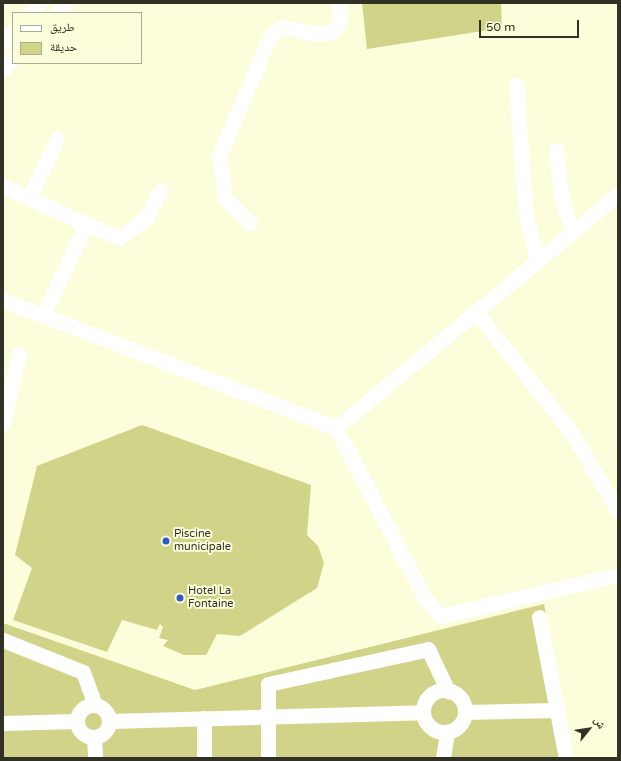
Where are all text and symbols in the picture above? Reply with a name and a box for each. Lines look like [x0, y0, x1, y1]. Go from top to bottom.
legend [12, 12, 142, 64]
scale bar [481, 12, 581, 38]
text: طريق [50, 20, 75, 34]
text: 50 m [486, 20, 515, 34]
text: حديقة [50, 40, 78, 54]
place label: Piscine municipale [174, 528, 231, 554]
marker: Piscine municipale [161, 536, 171, 546]
place label: Hotel La Fontaine [188, 585, 234, 611]
marker: Hotel La Fontaine [175, 593, 185, 603]
north arrow [569, 709, 609, 749]
text: ش [591, 714, 608, 731]

